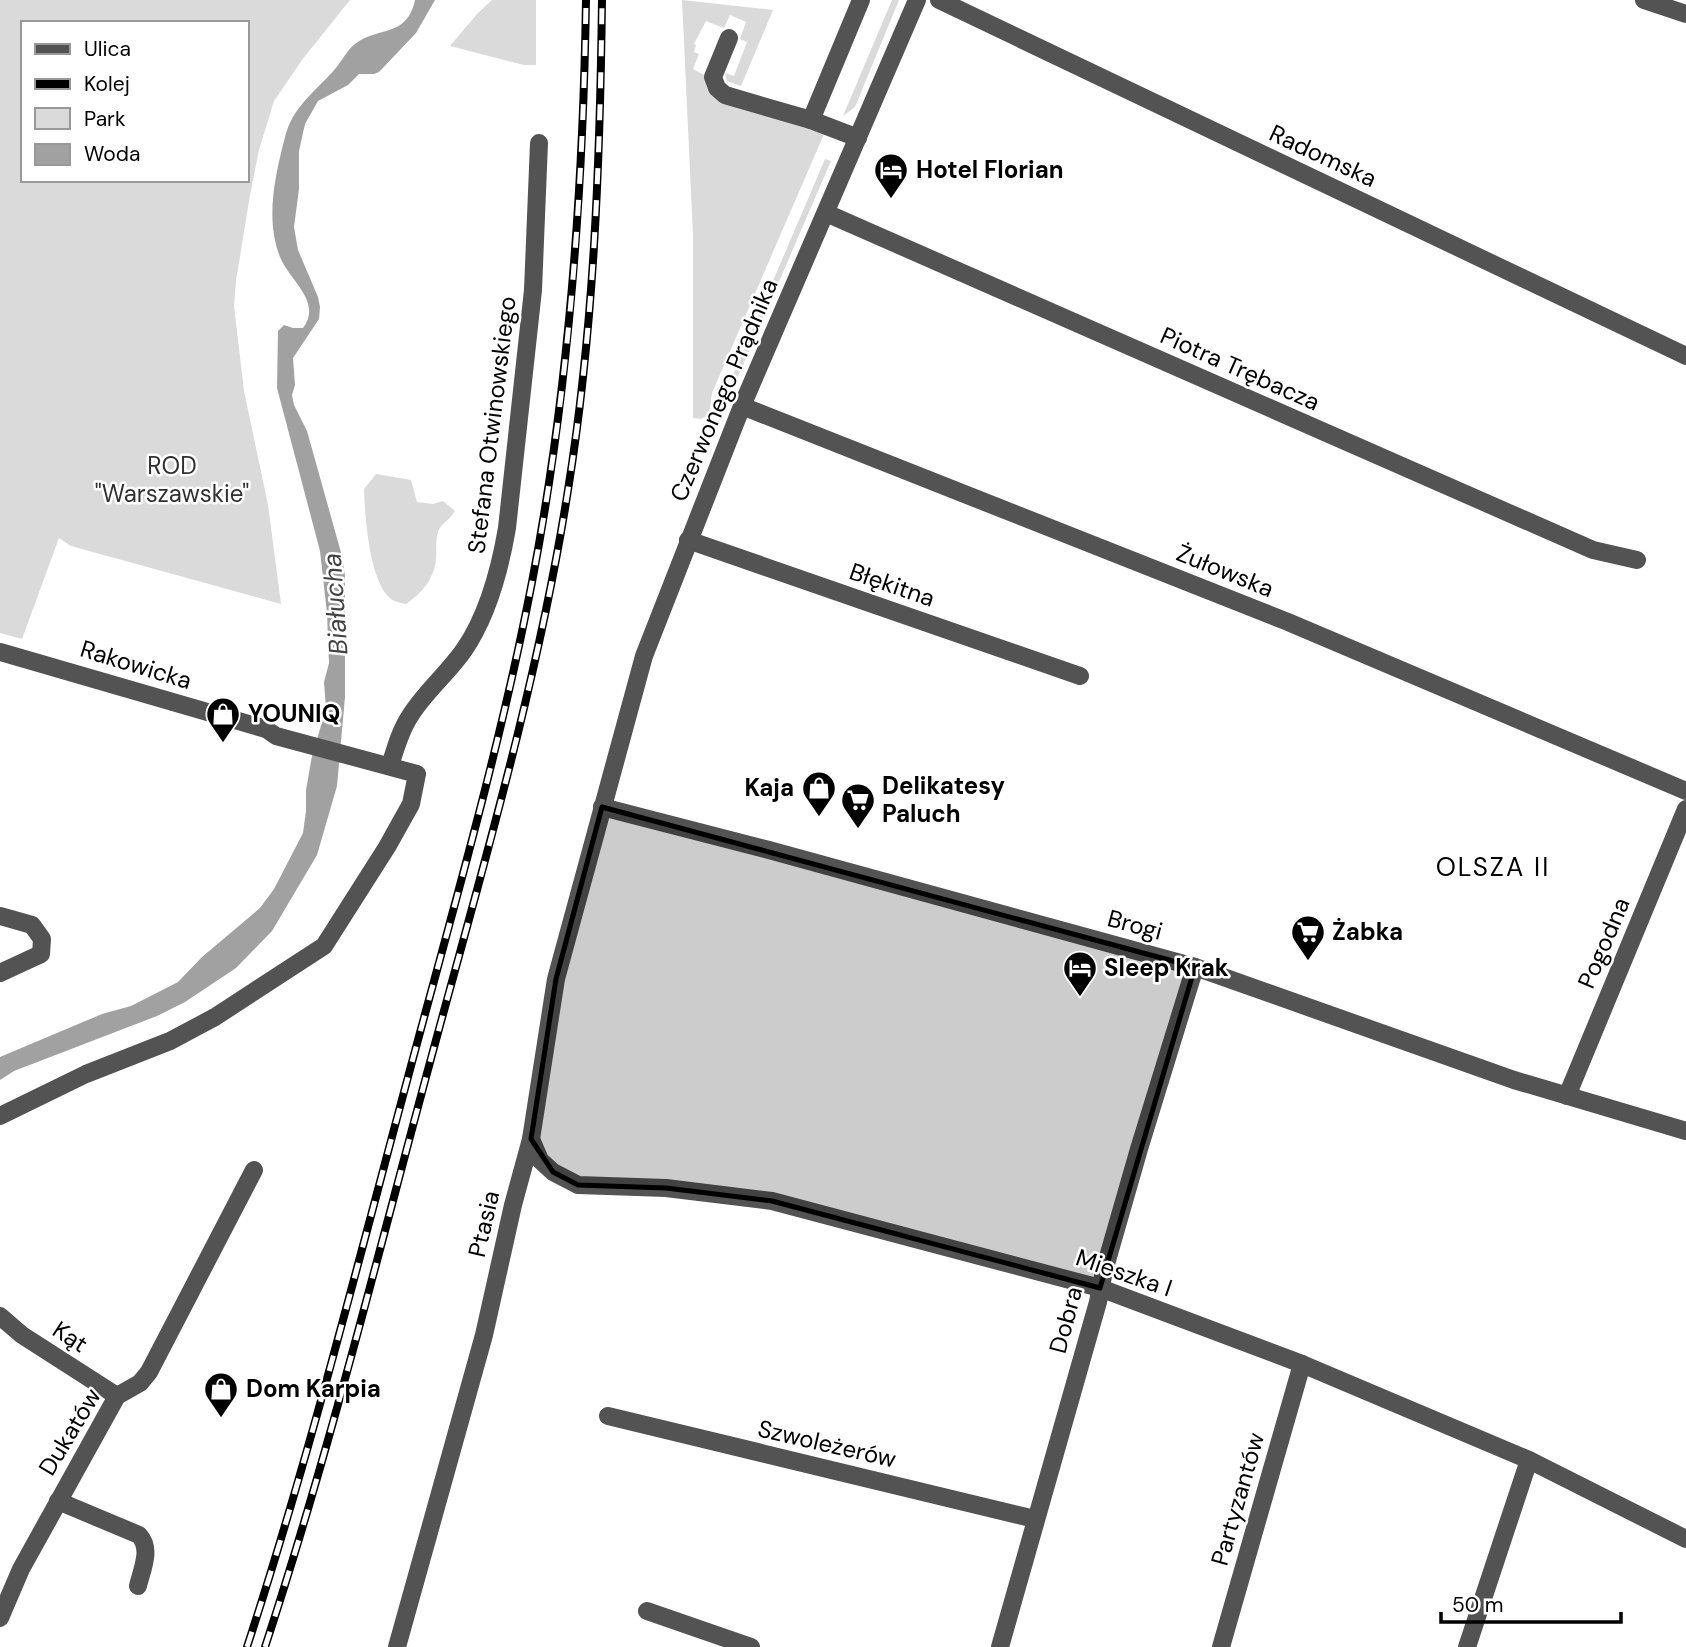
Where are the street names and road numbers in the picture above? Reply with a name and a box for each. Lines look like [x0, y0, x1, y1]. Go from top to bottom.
street label: Radomska [1265, 117, 1382, 194]
street label: Czerwonego Prądnika [663, 274, 785, 506]
street label: Stefana Otwinowskiego [460, 294, 523, 555]
street label: Piotra Trębacza [1156, 320, 1325, 418]
street label: Żułowska [1172, 537, 1278, 604]
street label: Błękitna [845, 556, 939, 614]
street label: Rakowicka [77, 633, 196, 696]
street label: Pogodna [1571, 893, 1637, 993]
street label: Brogi [1104, 902, 1166, 947]
street label: Ptasia [461, 1188, 506, 1260]
street label: Mieszka I [1072, 1242, 1176, 1303]
street label: Dobra [1042, 1283, 1089, 1357]
street label: Kąt [47, 1314, 94, 1359]
street label: Dukatów [32, 1383, 108, 1481]
street label: Szwoleżerów [755, 1413, 899, 1474]
street label: Partyzantów [1204, 1429, 1271, 1569]

